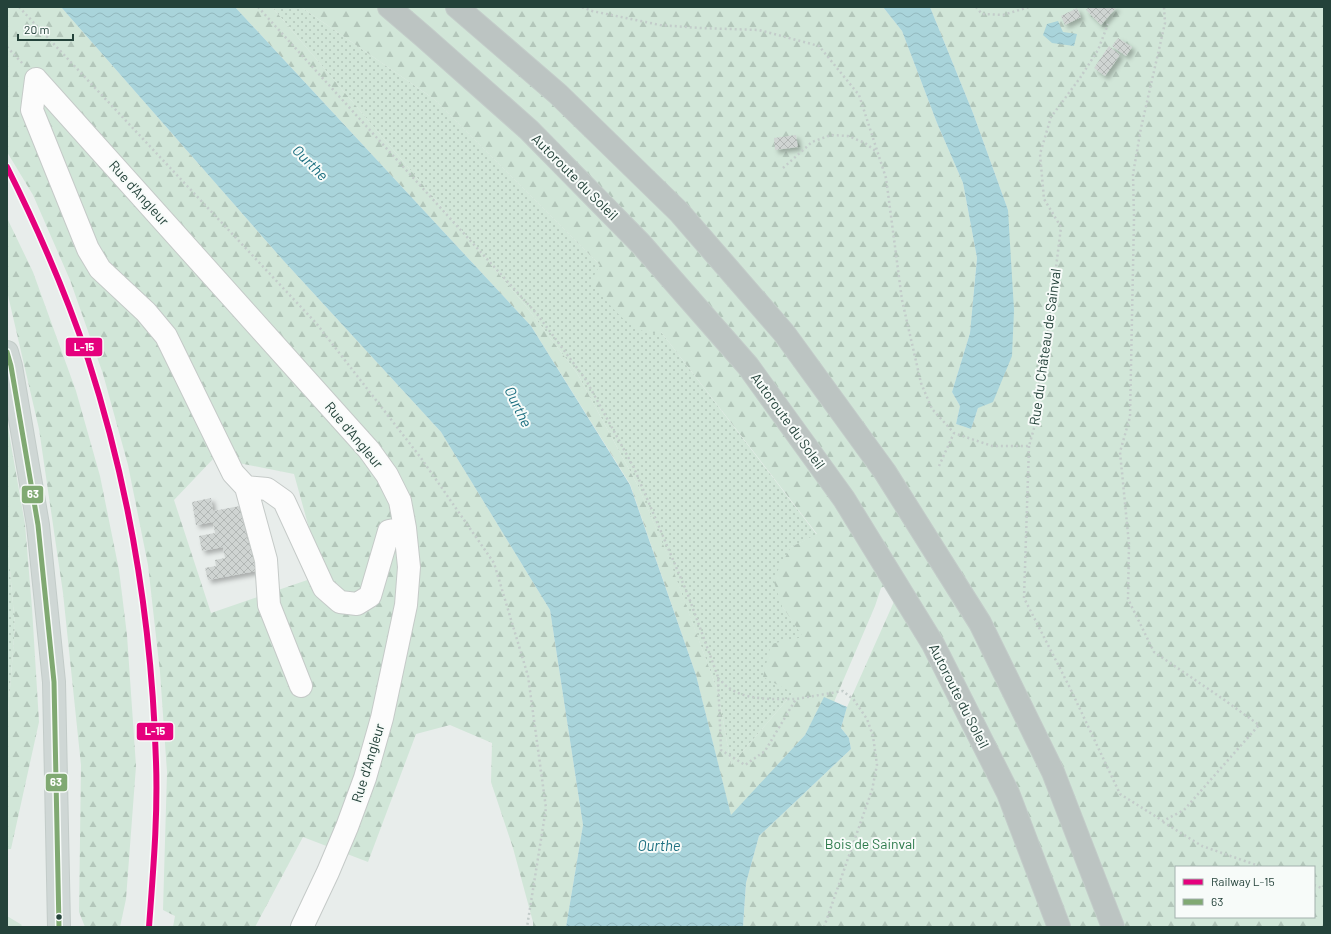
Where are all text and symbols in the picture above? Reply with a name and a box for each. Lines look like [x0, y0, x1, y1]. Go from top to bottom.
scale bar [18, 16, 73, 42]
text: 20 m [24, 22, 50, 36]
street label: Autoroute du Soleil [529, 130, 622, 223]
water label: Ourthe [289, 141, 332, 184]
street label: Rue d'Angleur [106, 157, 173, 229]
street label: Rue du Château de Sainval [1025, 267, 1064, 426]
line badge: L-15 [65, 337, 103, 357]
text: L-15 [74, 340, 94, 353]
street label: Autoroute du Soleil [748, 369, 829, 472]
water label: Ourthe [501, 383, 537, 430]
street label: Rue d'Angleur [322, 398, 387, 471]
line badge: 63 [21, 485, 44, 504]
text: 63 [27, 487, 39, 500]
street label: Autoroute du Soleil [926, 641, 993, 751]
street label: Rue d'Angleur [347, 721, 388, 804]
line badge: L-15 [136, 722, 174, 741]
text: L-15 [145, 724, 165, 737]
line badge: 63 [45, 773, 68, 792]
text: 63 [50, 775, 62, 788]
park label: Bois de Sainval [825, 835, 915, 852]
water label: Ourthe [637, 836, 681, 854]
legend [1175, 866, 1315, 918]
text: Railway L-15 [1211, 874, 1275, 888]
text: 63 [1211, 894, 1223, 908]
unlabelled marker [54, 912, 64, 922]

